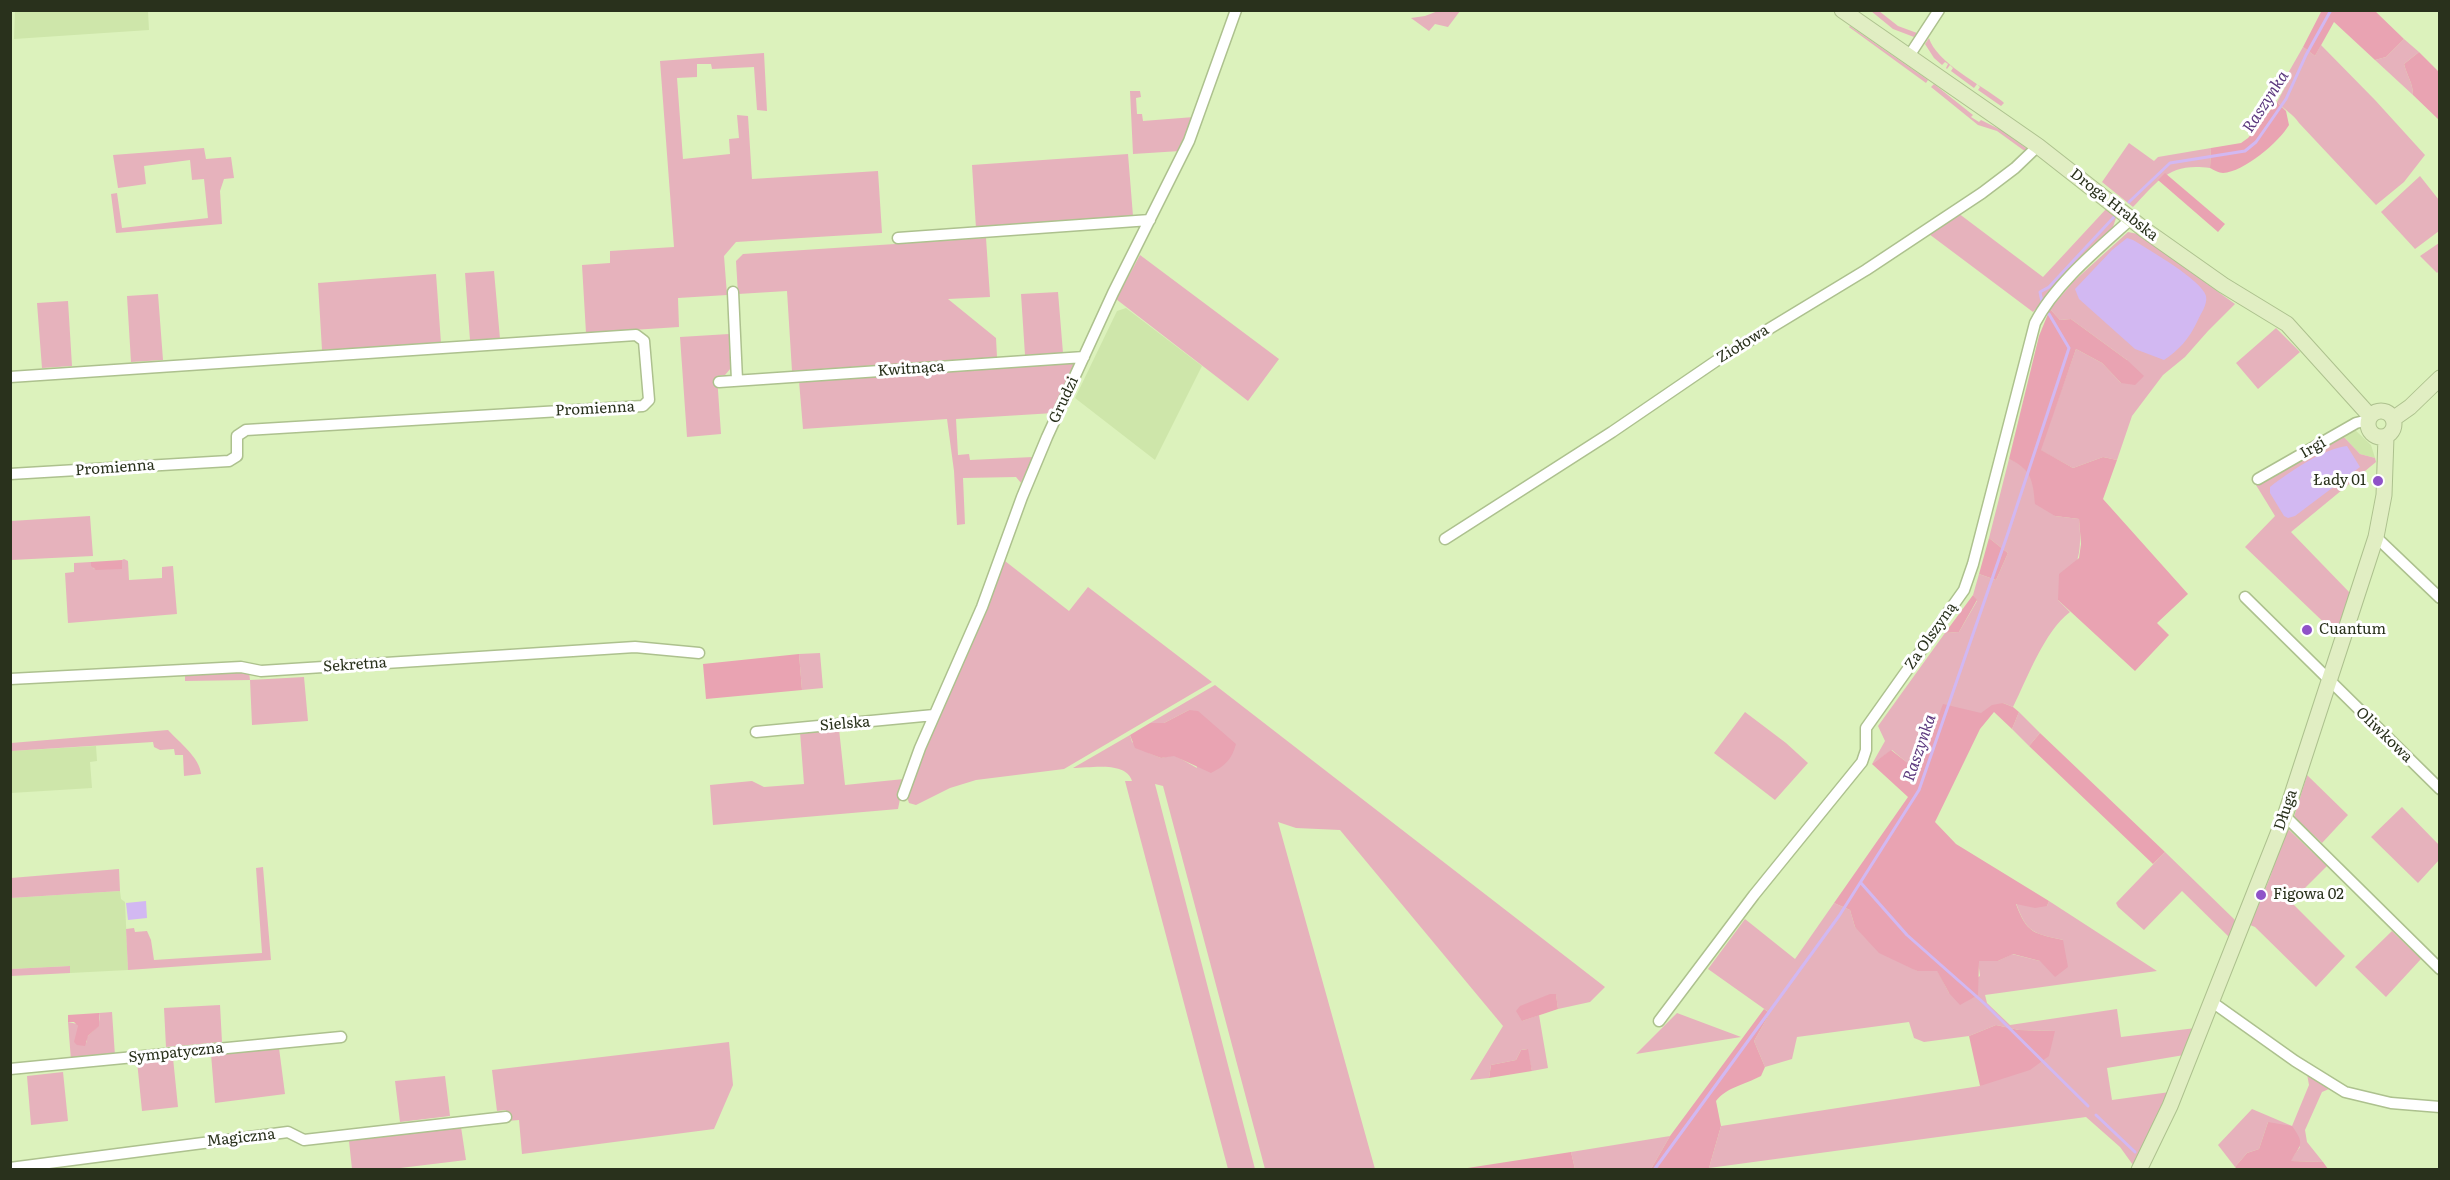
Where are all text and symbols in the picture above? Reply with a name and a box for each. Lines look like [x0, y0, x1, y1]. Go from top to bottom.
water label: Raszynka [2239, 68, 2293, 136]
street label: Droga Hrabska [2066, 165, 2162, 245]
street label: Ziołowa [1714, 321, 1772, 367]
street label: Kwitnąca [877, 358, 945, 380]
street label: Grudzi [1045, 374, 1083, 426]
street label: Promienna [555, 398, 635, 420]
street label: Irgi [2297, 434, 2329, 462]
street label: Promienna [75, 456, 155, 480]
place label: Łady 01 [2313, 472, 2366, 490]
marker: Łady 01 [2371, 474, 2385, 488]
street label: Za Olszyną [1901, 599, 1961, 673]
place label: Cuantum [2319, 621, 2386, 639]
marker: Cuantum [2300, 623, 2314, 637]
street label: Sekretna [323, 654, 387, 676]
street label: Oliwkowa [2352, 704, 2416, 766]
water label: Raszynka [1900, 712, 1940, 784]
street label: Sielska [819, 713, 871, 735]
street label: Długa [2271, 787, 2301, 833]
place label: Figowa 02 [2273, 886, 2344, 904]
marker: Figowa 02 [2254, 888, 2268, 902]
street label: Sympatyczna [128, 1039, 224, 1067]
street label: Magiczna [206, 1125, 276, 1151]

